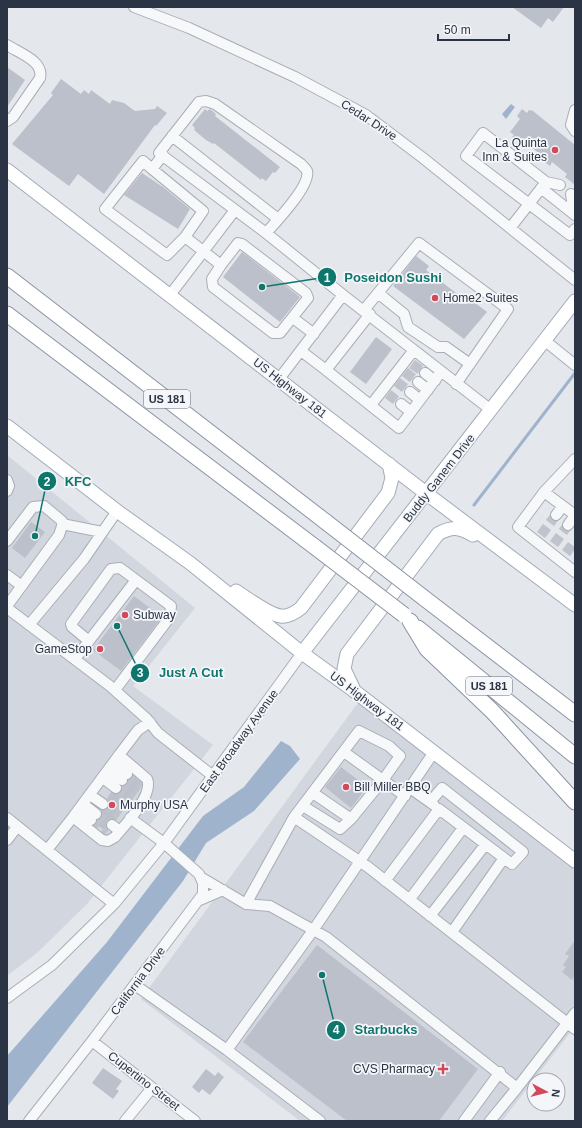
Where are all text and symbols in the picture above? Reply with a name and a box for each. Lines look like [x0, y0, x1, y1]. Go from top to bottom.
scale bar [438, 16, 509, 42]
text: 50 m [444, 23, 471, 37]
street label: Cedar Drive [338, 97, 400, 143]
place label: La Quinta Inn & Suites [482, 136, 547, 164]
marker: La Quinta Inn & Suites [550, 145, 560, 155]
callout: Poseidon Sushi [317, 265, 450, 290]
text: Poseidon Sushi [344, 270, 442, 285]
text: 1 [324, 271, 331, 285]
place label: Home2 Suites [443, 291, 518, 305]
marker: Home2 Suites [430, 293, 440, 303]
street label: US Highway 181 [250, 355, 330, 421]
road number: US 181 [144, 390, 190, 408]
street label: Buddy Ganem Drive [400, 431, 478, 525]
callout: KFC [37, 469, 100, 494]
text: KFC [65, 474, 92, 489]
text: 2 [44, 475, 51, 489]
place label: Subway [133, 608, 176, 622]
marker: Subway [120, 610, 130, 620]
place label: GameStop [35, 642, 92, 656]
marker: GameStop [95, 644, 105, 654]
callout: Just A Cut [130, 660, 231, 685]
text: Just A Cut [159, 665, 224, 680]
text: 3 [137, 666, 144, 680]
street label: US Highway 181 [327, 669, 407, 734]
road number: US 181 [466, 677, 512, 695]
street label: East Broadway Avenue [197, 687, 281, 795]
place label: Bill Miller BBQ [354, 780, 431, 794]
marker: Bill Miller BBQ [341, 782, 351, 792]
place label: Murphy USA [120, 798, 188, 812]
marker: Murphy USA [107, 800, 117, 810]
street label: California Drive [108, 944, 168, 1018]
callout: Starbucks [326, 1017, 425, 1042]
text: Starbucks [355, 1022, 417, 1037]
text: 4 [333, 1023, 340, 1037]
street label: Cupertino Street [105, 1049, 183, 1114]
place label: CVS Pharmacy [353, 1062, 435, 1076]
marker: CVS Pharmacy [438, 1064, 448, 1074]
north arrow [526, 1072, 566, 1112]
text: N [549, 1089, 562, 1098]

